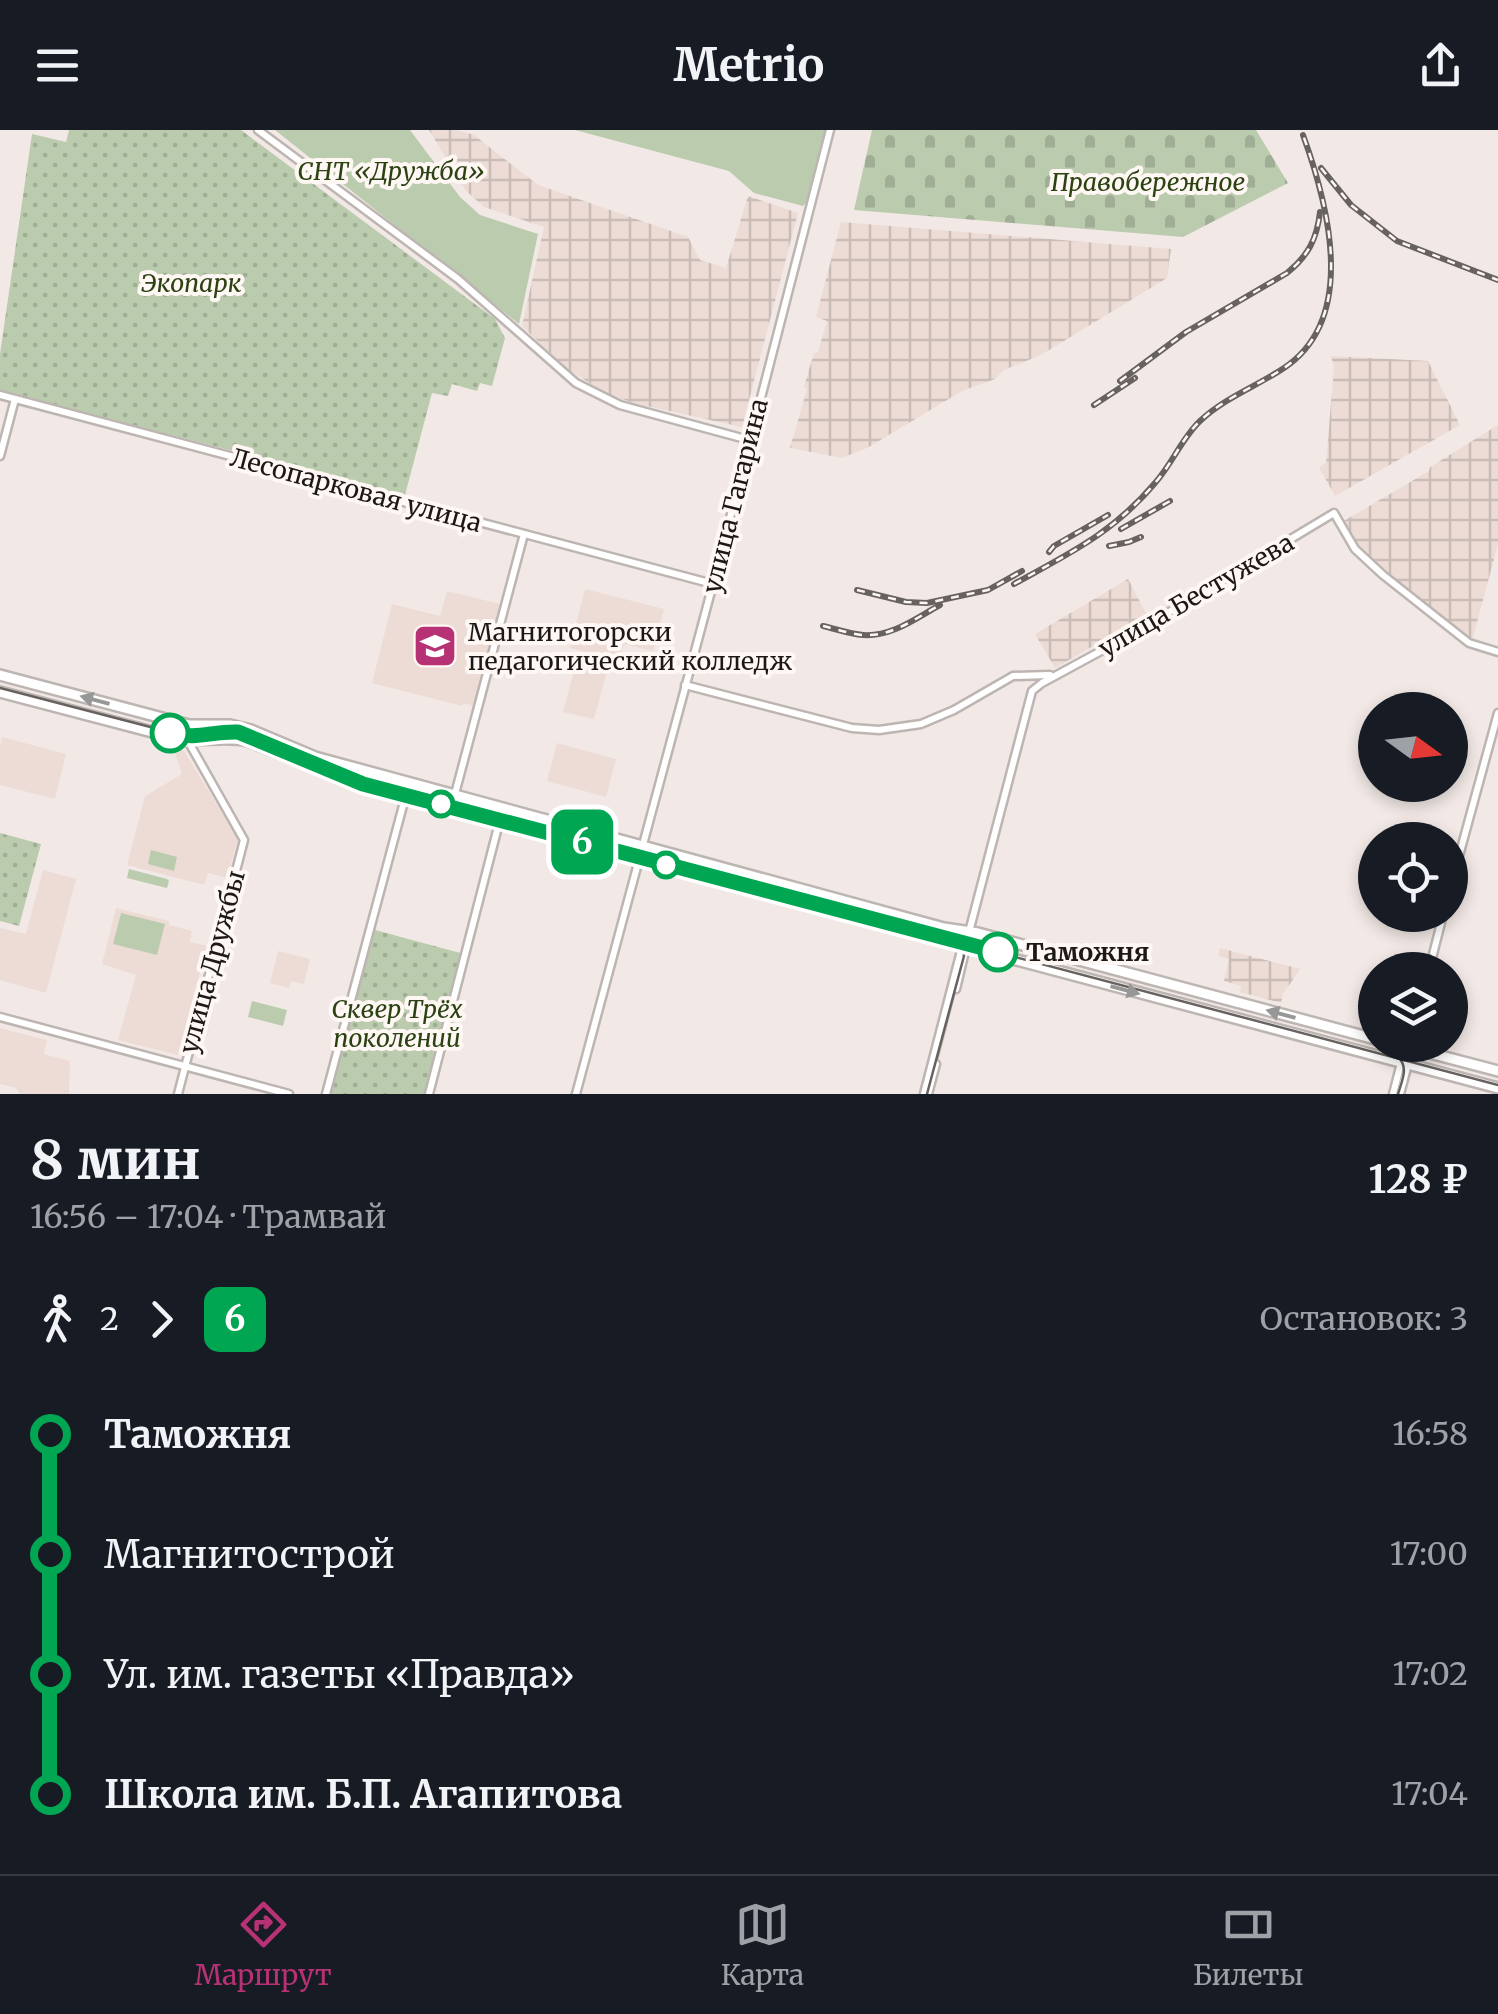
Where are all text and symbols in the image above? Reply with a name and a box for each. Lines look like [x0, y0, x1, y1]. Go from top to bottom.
text: Metrio [674, 37, 824, 93]
icon: menu [30, 38, 85, 93]
icon: share [1413, 38, 1468, 93]
park label: СНТ «Дружба» [297, 155, 485, 187]
park label: Правобережное [1051, 166, 1245, 198]
park label: Экопарк [141, 267, 241, 299]
street label: улица Гагарина [695, 395, 775, 597]
street label: Лесопарковая улица [227, 441, 485, 539]
street label: улица Бестужева [1093, 526, 1299, 664]
place label: Магнитогорски педагогический колледж [468, 616, 792, 677]
school or university icon: Магнитогорски педагогический колледж [412, 623, 458, 669]
one-way arrow [79, 691, 110, 707]
north arrow [1358, 692, 1468, 802]
map controls [1358, 692, 1468, 1062]
unlabelled marker [151, 714, 189, 752]
unlabelled marker [428, 791, 454, 817]
line badge: 6 [550, 810, 614, 874]
text: 6 [571, 820, 593, 864]
button: locate [1358, 822, 1468, 932]
unlabelled marker [653, 852, 679, 878]
street label: улица Дружбы [172, 867, 252, 1057]
marker: Таможня [979, 933, 1017, 971]
place label: Таможня [1026, 936, 1149, 968]
button: layers [1358, 952, 1468, 1062]
one-way arrow [1110, 982, 1141, 998]
park label: Сквер Трёх поколений [331, 993, 463, 1054]
one-way arrow [1265, 1005, 1296, 1021]
text: 8 мин [30, 1125, 201, 1194]
text: 128 ₽ [1369, 1156, 1468, 1203]
text: 16:56 – 17:04 · Трамвай [30, 1197, 386, 1237]
icon: walk [30, 1292, 85, 1347]
icon: forward [134, 1292, 189, 1347]
text: 6 [224, 1297, 246, 1341]
text: 2 [100, 1299, 119, 1339]
text: Остановок: 3 [1260, 1299, 1468, 1339]
text: Таможня [104, 1411, 292, 1458]
text: 16:58 [1392, 1414, 1468, 1454]
text: Магнитострой [104, 1531, 395, 1578]
text: 17:00 [1390, 1534, 1468, 1574]
text: Ул. им. газеты «Правда» [104, 1651, 575, 1698]
text: 17:02 [1393, 1654, 1468, 1694]
text: Школа им. Б.П. Агапитова [104, 1771, 622, 1818]
text: 17:04 [1391, 1774, 1468, 1814]
tab: Маршрут [194, 1897, 332, 1993]
tab: Карта [721, 1897, 804, 1993]
tab: Билеты [1193, 1897, 1304, 1993]

